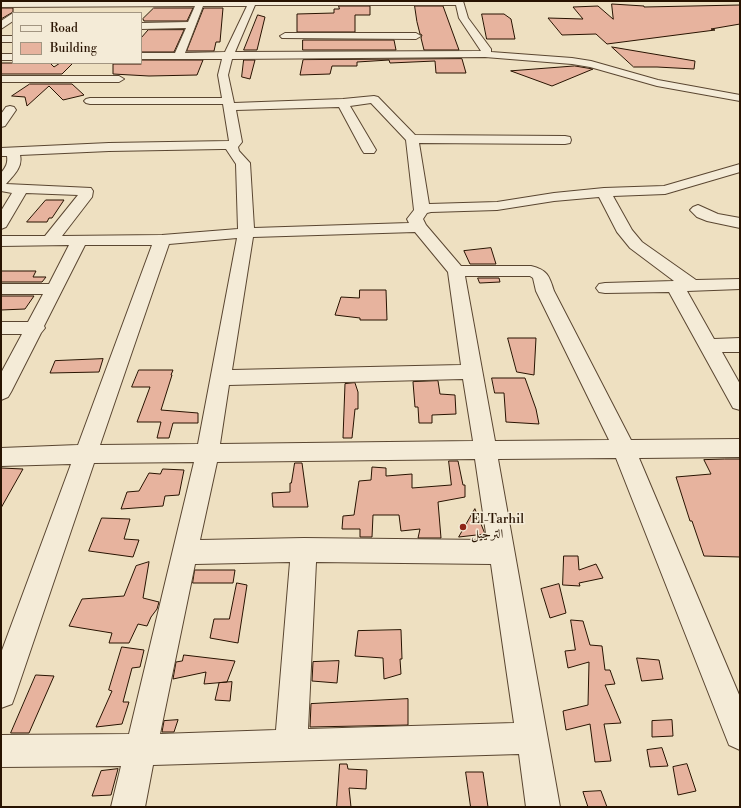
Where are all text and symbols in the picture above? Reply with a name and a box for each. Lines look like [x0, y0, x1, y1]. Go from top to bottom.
legend [12, 12, 142, 64]
text: Road [50, 21, 78, 36]
text: Building [50, 41, 97, 56]
place label: El-Tarhil الترحيل [471, 512, 524, 543]
marker: El-Tarhil الترحيل [458, 522, 468, 532]

